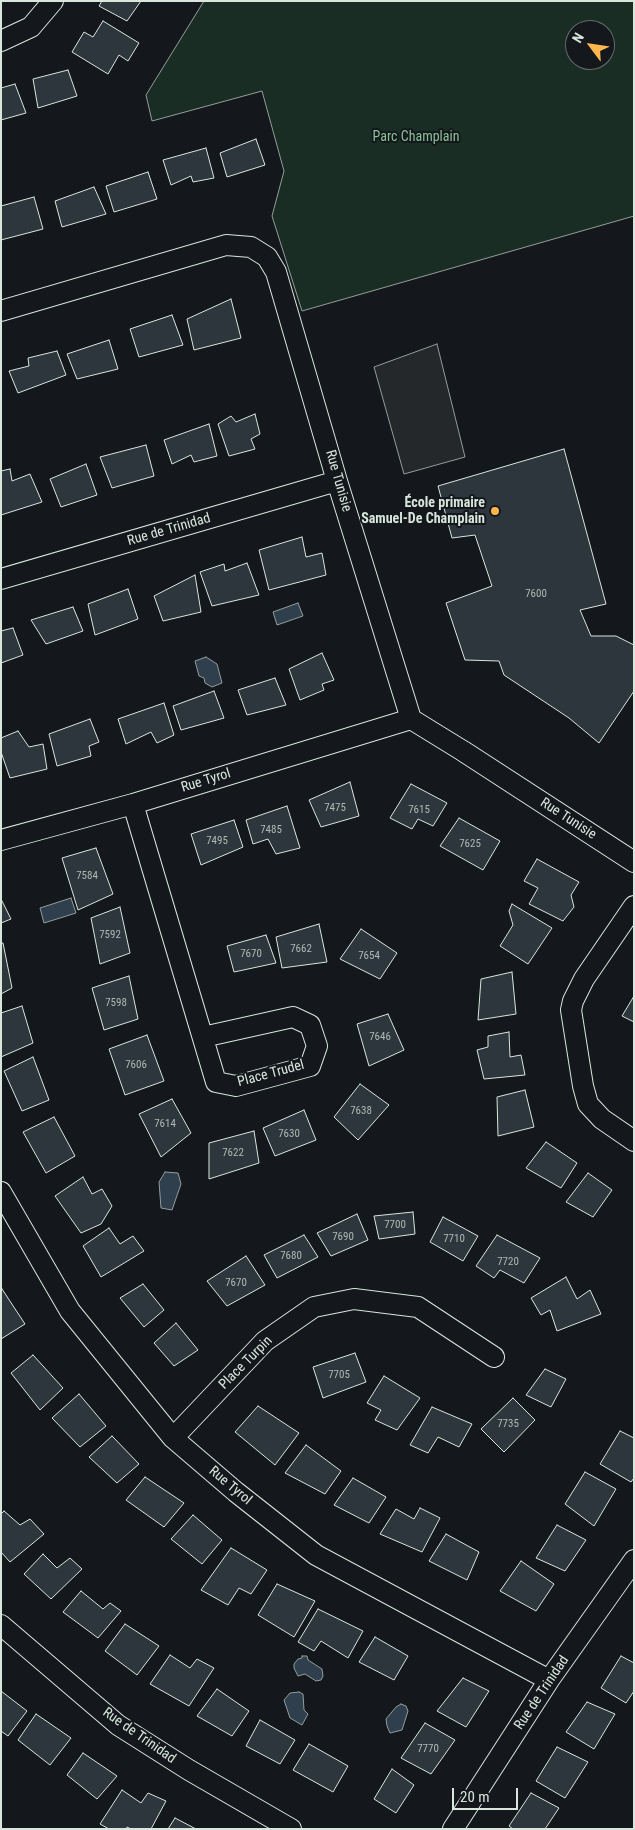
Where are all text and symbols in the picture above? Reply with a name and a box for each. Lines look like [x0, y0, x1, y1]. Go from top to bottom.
north arrow [565, 20, 615, 70]
text: N [569, 30, 587, 46]
park label: Parc Champlain [373, 129, 459, 145]
street label: Rue Tunisie [321, 448, 355, 514]
place label: École primaire Samuel-De Champlain [361, 495, 485, 528]
marker: École primaire Samuel-De Champlain [489, 505, 501, 517]
street label: Rue de Trinidad [126, 510, 212, 550]
house number: 7600 [525, 587, 547, 601]
street label: Rue Tyrol [179, 766, 233, 796]
street label: Rue Tunisie [537, 795, 599, 843]
house number: 7475 [324, 801, 346, 815]
house number: 7615 [408, 803, 430, 817]
house number: 7485 [260, 823, 282, 837]
house number: 7495 [206, 834, 228, 848]
house number: 7625 [459, 837, 481, 851]
house number: 7584 [76, 869, 98, 883]
house number: 7592 [99, 928, 121, 942]
house number: 7662 [290, 942, 312, 956]
house number: 7670 [240, 947, 262, 961]
house number: 7654 [358, 949, 380, 963]
house number: 7598 [105, 996, 127, 1010]
house number: 7646 [369, 1030, 391, 1044]
street label: Place Trudel [236, 1057, 306, 1091]
house number: 7606 [125, 1058, 147, 1072]
house number: 7638 [350, 1104, 372, 1118]
house number: 7614 [154, 1117, 176, 1131]
house number: 7630 [278, 1127, 300, 1141]
house number: 7622 [222, 1146, 244, 1160]
house number: 7700 [384, 1218, 406, 1232]
house number: 7690 [332, 1230, 354, 1244]
house number: 7710 [443, 1232, 465, 1246]
house number: 7680 [280, 1249, 302, 1263]
house number: 7720 [497, 1255, 519, 1269]
house number: 7670 [225, 1276, 247, 1290]
street label: Place Turpin [216, 1333, 276, 1393]
house number: 7705 [328, 1368, 350, 1382]
house number: 7735 [497, 1417, 519, 1431]
street label: Rue Tyrol [205, 1463, 255, 1509]
street label: Rue de Trinidad [511, 1653, 573, 1733]
street label: Rue de Trinidad [99, 1705, 179, 1767]
house number: 7770 [417, 1742, 439, 1756]
scale bar [455, 1778, 521, 1810]
text: 20 m [460, 1788, 490, 1806]

